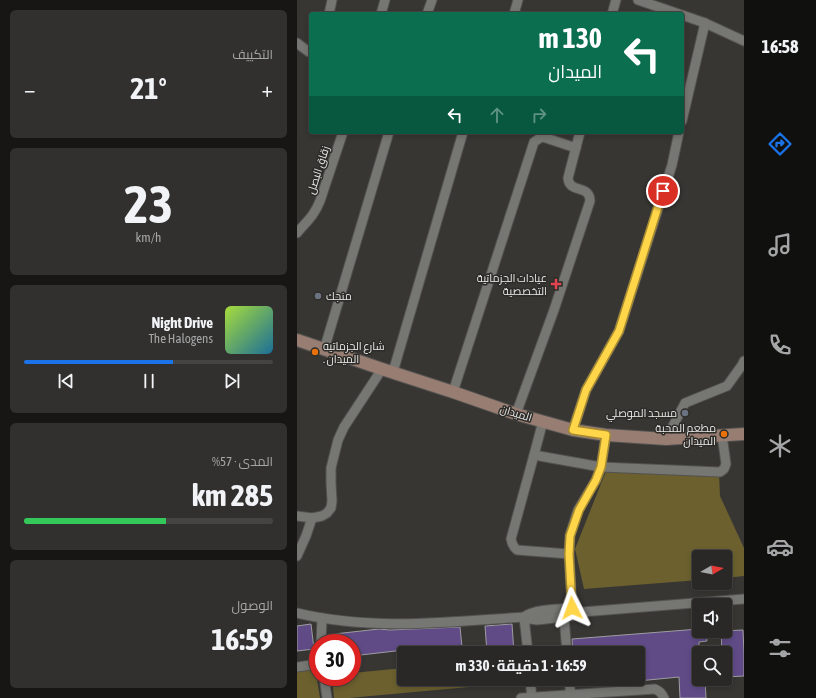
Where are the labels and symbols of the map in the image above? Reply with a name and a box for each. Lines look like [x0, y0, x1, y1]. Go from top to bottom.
street label: زقاق البصل [305, 144, 332, 196]
pin [646, 174, 680, 208]
place label: عيادات الجزماتية التخصصية [477, 272, 547, 297]
marker: عيادات الجزماتية التخصصية [550, 278, 562, 290]
place label: منجك [326, 290, 352, 302]
marker: منجك [313, 291, 323, 301]
place label: شارع الجزماتيه . الميدان [323, 340, 385, 366]
marker: شارع الجزماتيه . الميدان [310, 347, 320, 357]
street label: الميدان [498, 402, 533, 424]
place label: مسجد الموصلي [606, 407, 677, 422]
marker: مسجد الموصلي [680, 408, 690, 418]
place label: مطعم المحبة الميدان [655, 422, 716, 448]
marker: مطعم المحبة الميدان [719, 429, 729, 439]
north arrow [692, 550, 732, 590]
position arrow [551, 587, 593, 629]
speed limit sign: 30 [309, 634, 361, 686]

